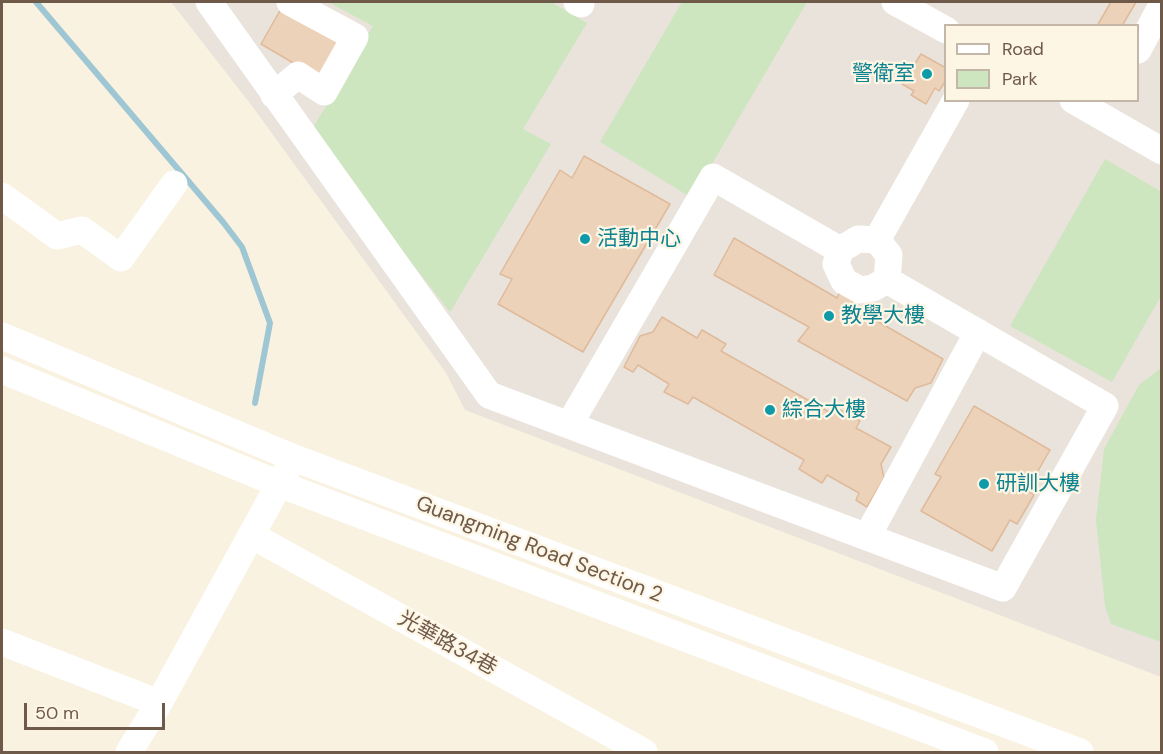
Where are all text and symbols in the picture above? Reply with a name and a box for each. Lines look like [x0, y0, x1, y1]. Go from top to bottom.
legend [944, 24, 1139, 102]
text: Road [1002, 37, 1044, 61]
place label: 警衛室 [852, 61, 915, 87]
marker: 警衛室 [920, 67, 934, 81]
text: Park [1002, 67, 1038, 91]
place label: 活動中心 [597, 226, 681, 252]
marker: 活動中心 [578, 232, 592, 246]
place label: 教學大樓 [841, 303, 925, 329]
marker: 教學大樓 [822, 309, 836, 323]
place label: 綜合大樓 [782, 397, 866, 423]
marker: 綜合大樓 [763, 403, 777, 417]
place label: 研訓大樓 [996, 471, 1080, 497]
marker: 研訓大樓 [977, 477, 991, 491]
street label: Guangming Road Section 2 [412, 491, 666, 609]
street label: 光華路34巷 [393, 607, 501, 681]
scale bar [27, 691, 168, 729]
text: 50 m [35, 701, 79, 725]

